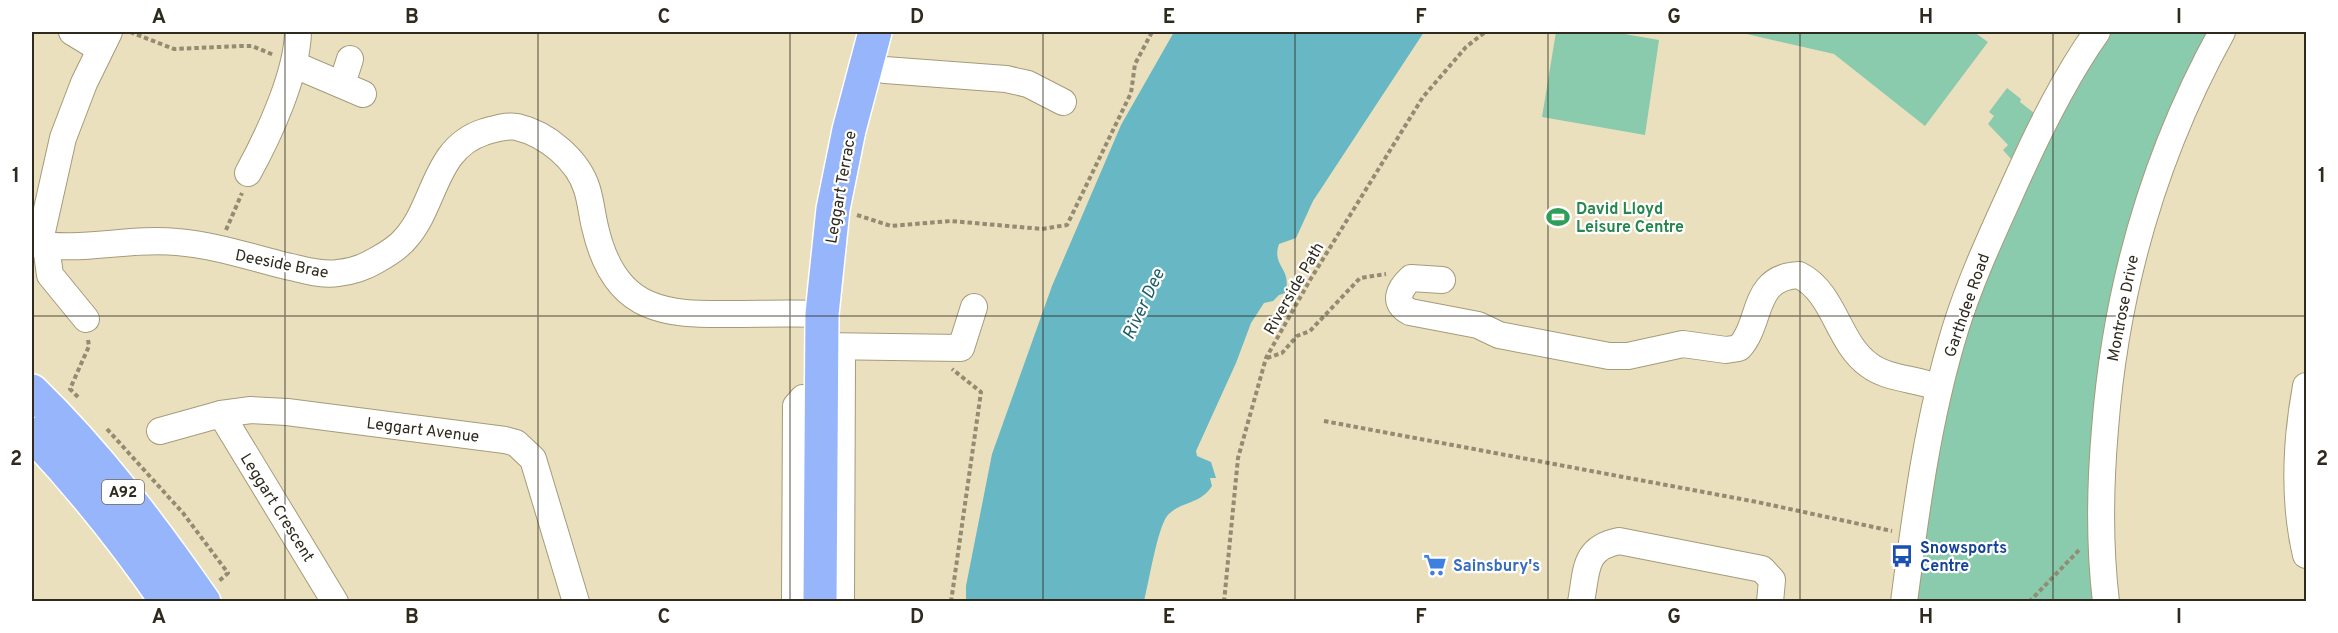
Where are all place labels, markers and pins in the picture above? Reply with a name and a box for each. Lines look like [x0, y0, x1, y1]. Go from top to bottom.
place label: David Lloyd Leisure Centre [1576, 200, 1684, 238]
sports icon: David Lloyd Leisure Centre [1545, 204, 1571, 230]
place label: Snowsports Centre [1920, 539, 2007, 577]
bus stop icon: Snowsports Centre [1889, 543, 1915, 569]
supermarket icon: Sainsbury's [1422, 552, 1448, 578]
place label: Sainsbury's [1453, 557, 1540, 577]

